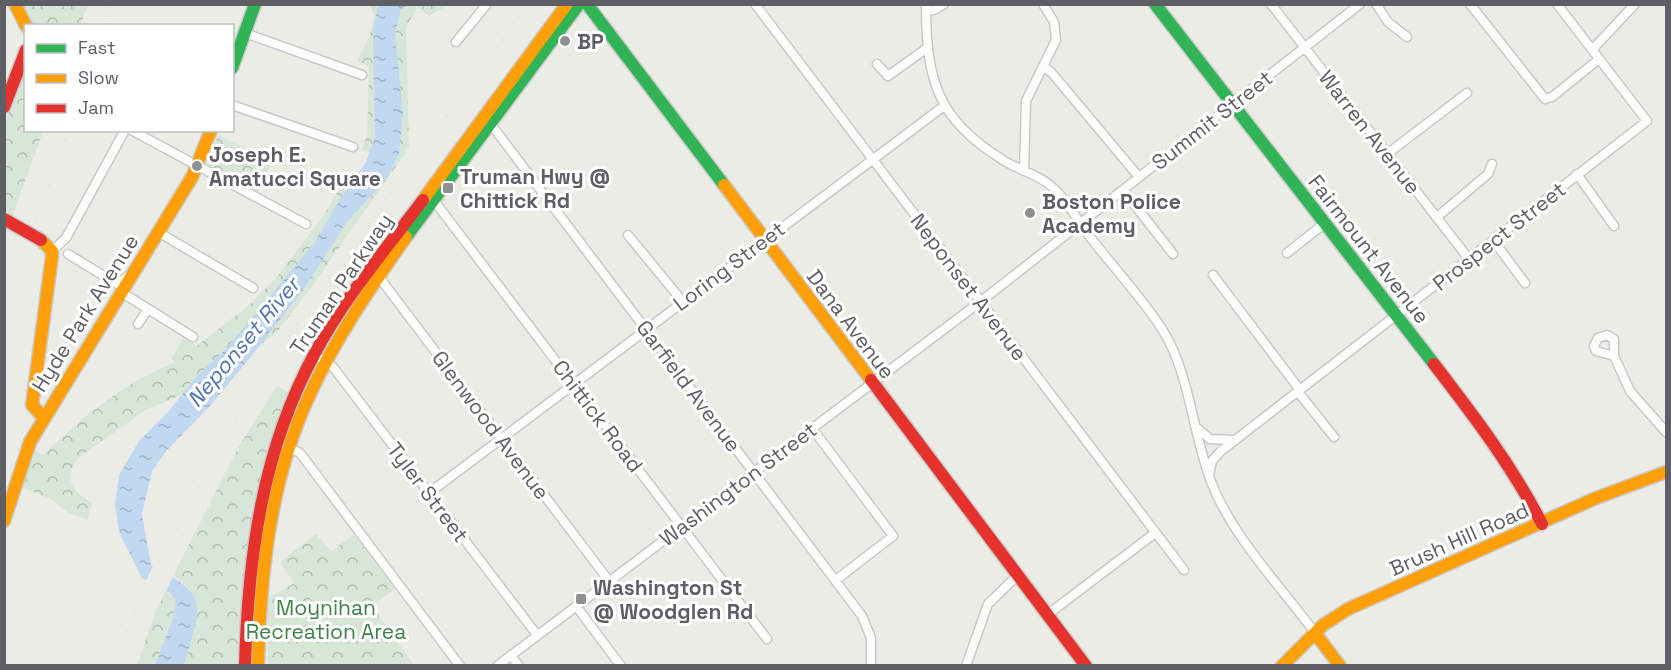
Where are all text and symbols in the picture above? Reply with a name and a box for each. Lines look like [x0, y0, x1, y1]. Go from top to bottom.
legend [24, 24, 234, 132]
place label: BP [577, 28, 604, 55]
marker: BP [558, 34, 572, 48]
text: Fast [78, 36, 115, 59]
street label: Summit Street [1146, 64, 1278, 176]
street label: Warren Avenue [1313, 64, 1427, 200]
text: Slow [78, 66, 119, 89]
text: Jam [78, 96, 114, 119]
place label: Joseph E. Amatucci Square [209, 141, 381, 192]
marker: Joseph E. Amatucci Square [190, 159, 204, 173]
place label: Truman Hwy @ Chittick Rd [460, 163, 610, 214]
street label: Fairmount Avenue [1302, 169, 1436, 329]
street label: Prospect Street [1427, 176, 1571, 296]
marker: Truman Hwy @ Chittick Rd [441, 181, 455, 195]
place label: Boston Police Academy [1042, 188, 1181, 239]
marker: Boston Police Academy [1023, 206, 1037, 220]
street label: Truman Parkway [284, 208, 398, 360]
street label: Neponset Avenue [905, 208, 1033, 366]
street label: Loring Street [668, 215, 790, 317]
street label: Hyde Park Avenue [26, 229, 144, 397]
street label: Dana Avenue [801, 264, 901, 384]
water label: Neponset River [181, 269, 307, 413]
street label: Garfield Avenue [631, 315, 747, 457]
street label: Glenwood Avenue [426, 345, 556, 505]
street label: Chittick Road [547, 354, 649, 478]
street label: Washington Street [654, 416, 822, 552]
street label: Tyler Street [382, 436, 474, 548]
street label: Brush Hill Road [1385, 496, 1533, 582]
place label: Washington St @ Woodglen Rd [593, 574, 753, 625]
marker: Washington St @ Woodglen Rd [574, 592, 588, 606]
park label: Moynihan Recreation Area [246, 594, 406, 645]

